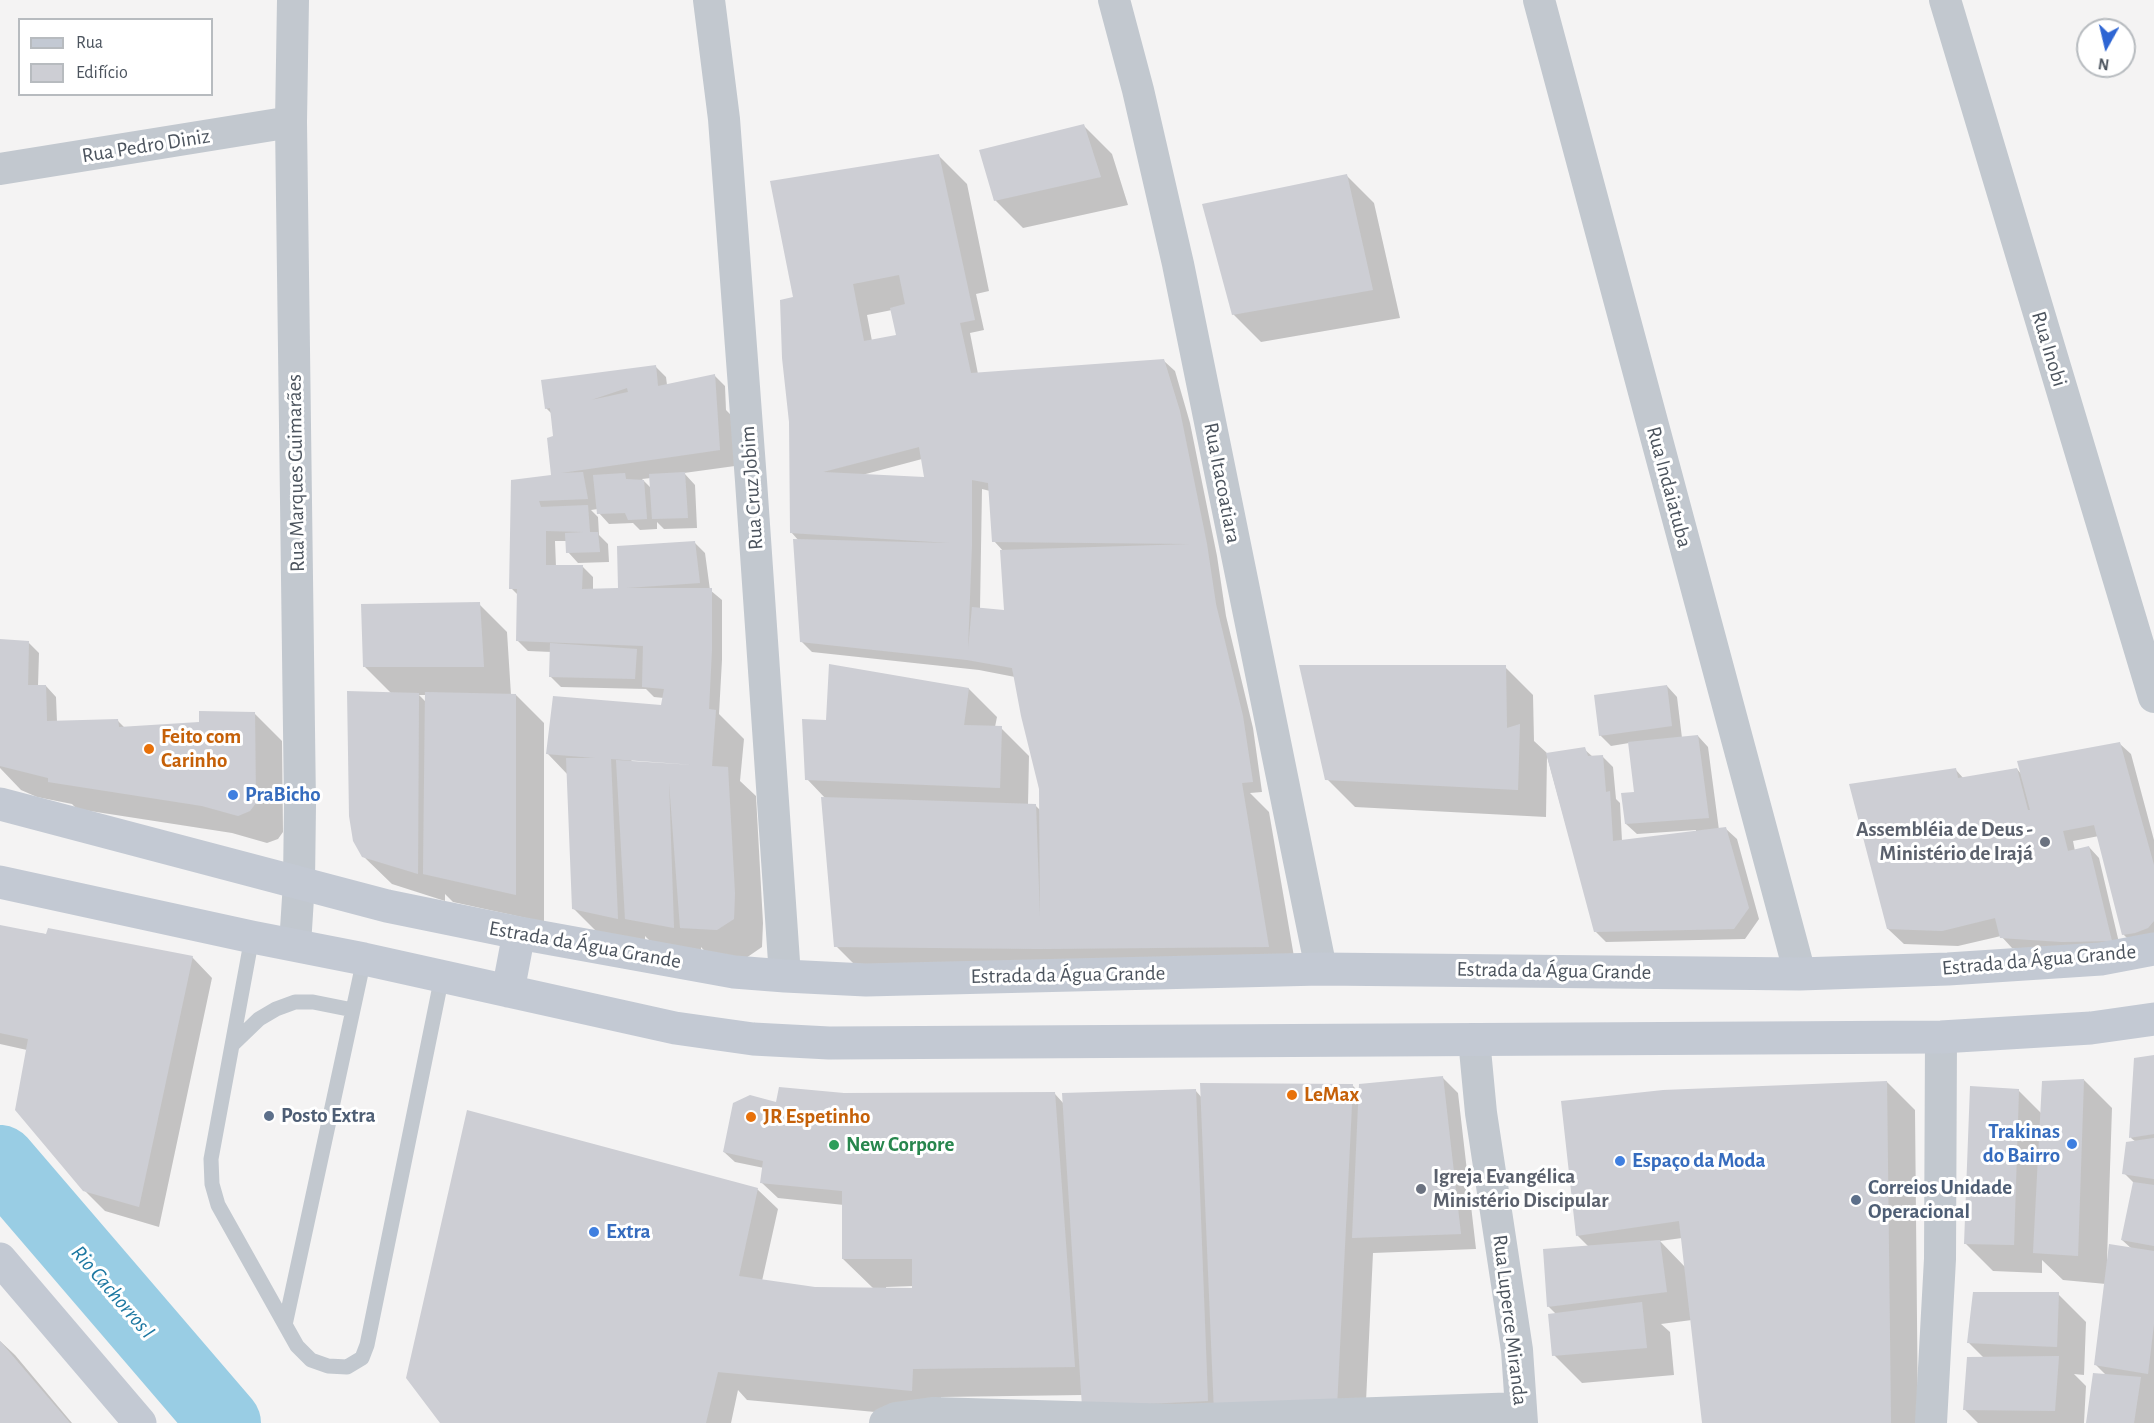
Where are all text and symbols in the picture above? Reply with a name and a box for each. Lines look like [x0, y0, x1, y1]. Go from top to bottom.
legend [18, 18, 213, 96]
north arrow [2076, 18, 2136, 78]
text: Rua [76, 34, 103, 52]
text: N [2097, 55, 2110, 73]
text: Edifício [76, 64, 128, 82]
street label: Rua Pedro Diniz [80, 123, 212, 169]
street label: Rua Inobi [2026, 308, 2072, 390]
street label: Rua Marques Guimarães [282, 374, 310, 572]
street label: Rua Itacoatiara [1198, 420, 1246, 546]
street label: Rua Indaiatuba [1641, 424, 1697, 550]
street label: Rua Cruz Jobim [735, 425, 769, 551]
place label: Feito com Carinho [161, 724, 241, 774]
marker: Feito com Carinho [142, 742, 156, 756]
place label: PraBicho [245, 782, 321, 808]
marker: PraBicho [226, 788, 240, 802]
place label: Assembléia de Deus - Ministério de Irajá [1856, 817, 2033, 867]
marker: Assembléia de Deus - Ministério de Irajá [2038, 835, 2052, 849]
street label: Estrada da Água Grande [487, 916, 683, 974]
street label: Estrada da Água Grande [1941, 939, 2137, 981]
street label: Estrada da Água Grande [1456, 957, 1652, 985]
street label: Estrada da Água Grande [970, 961, 1166, 989]
place label: LeMax [1304, 1082, 1359, 1108]
marker: LeMax [1285, 1088, 1299, 1102]
place label: Posto Extra [281, 1103, 376, 1129]
place label: JR Espetinho [763, 1104, 870, 1130]
marker: Posto Extra [262, 1109, 276, 1123]
marker: JR Espetinho [744, 1110, 758, 1124]
place label: Trakinas do Bairro [1983, 1119, 2060, 1169]
place label: New Corpore [846, 1132, 954, 1158]
marker: Trakinas do Bairro [2065, 1137, 2079, 1151]
marker: New Corpore [827, 1138, 841, 1152]
place label: Espaço da Moda [1632, 1148, 1766, 1174]
marker: Espaço da Moda [1613, 1154, 1627, 1168]
place label: Igreja Evangélica Ministério Discipular [1433, 1164, 1608, 1214]
place label: Correios Unidade Operacional [1868, 1175, 2012, 1225]
marker: Igreja Evangélica Ministério Discipular [1414, 1182, 1428, 1196]
marker: Correios Unidade Operacional [1849, 1193, 1863, 1207]
place label: Extra [606, 1219, 651, 1245]
marker: Extra [587, 1225, 601, 1239]
street label: Rua Luperce Miranda [1487, 1233, 1533, 1407]
water label: Rio Cachorros I [65, 1240, 161, 1344]

